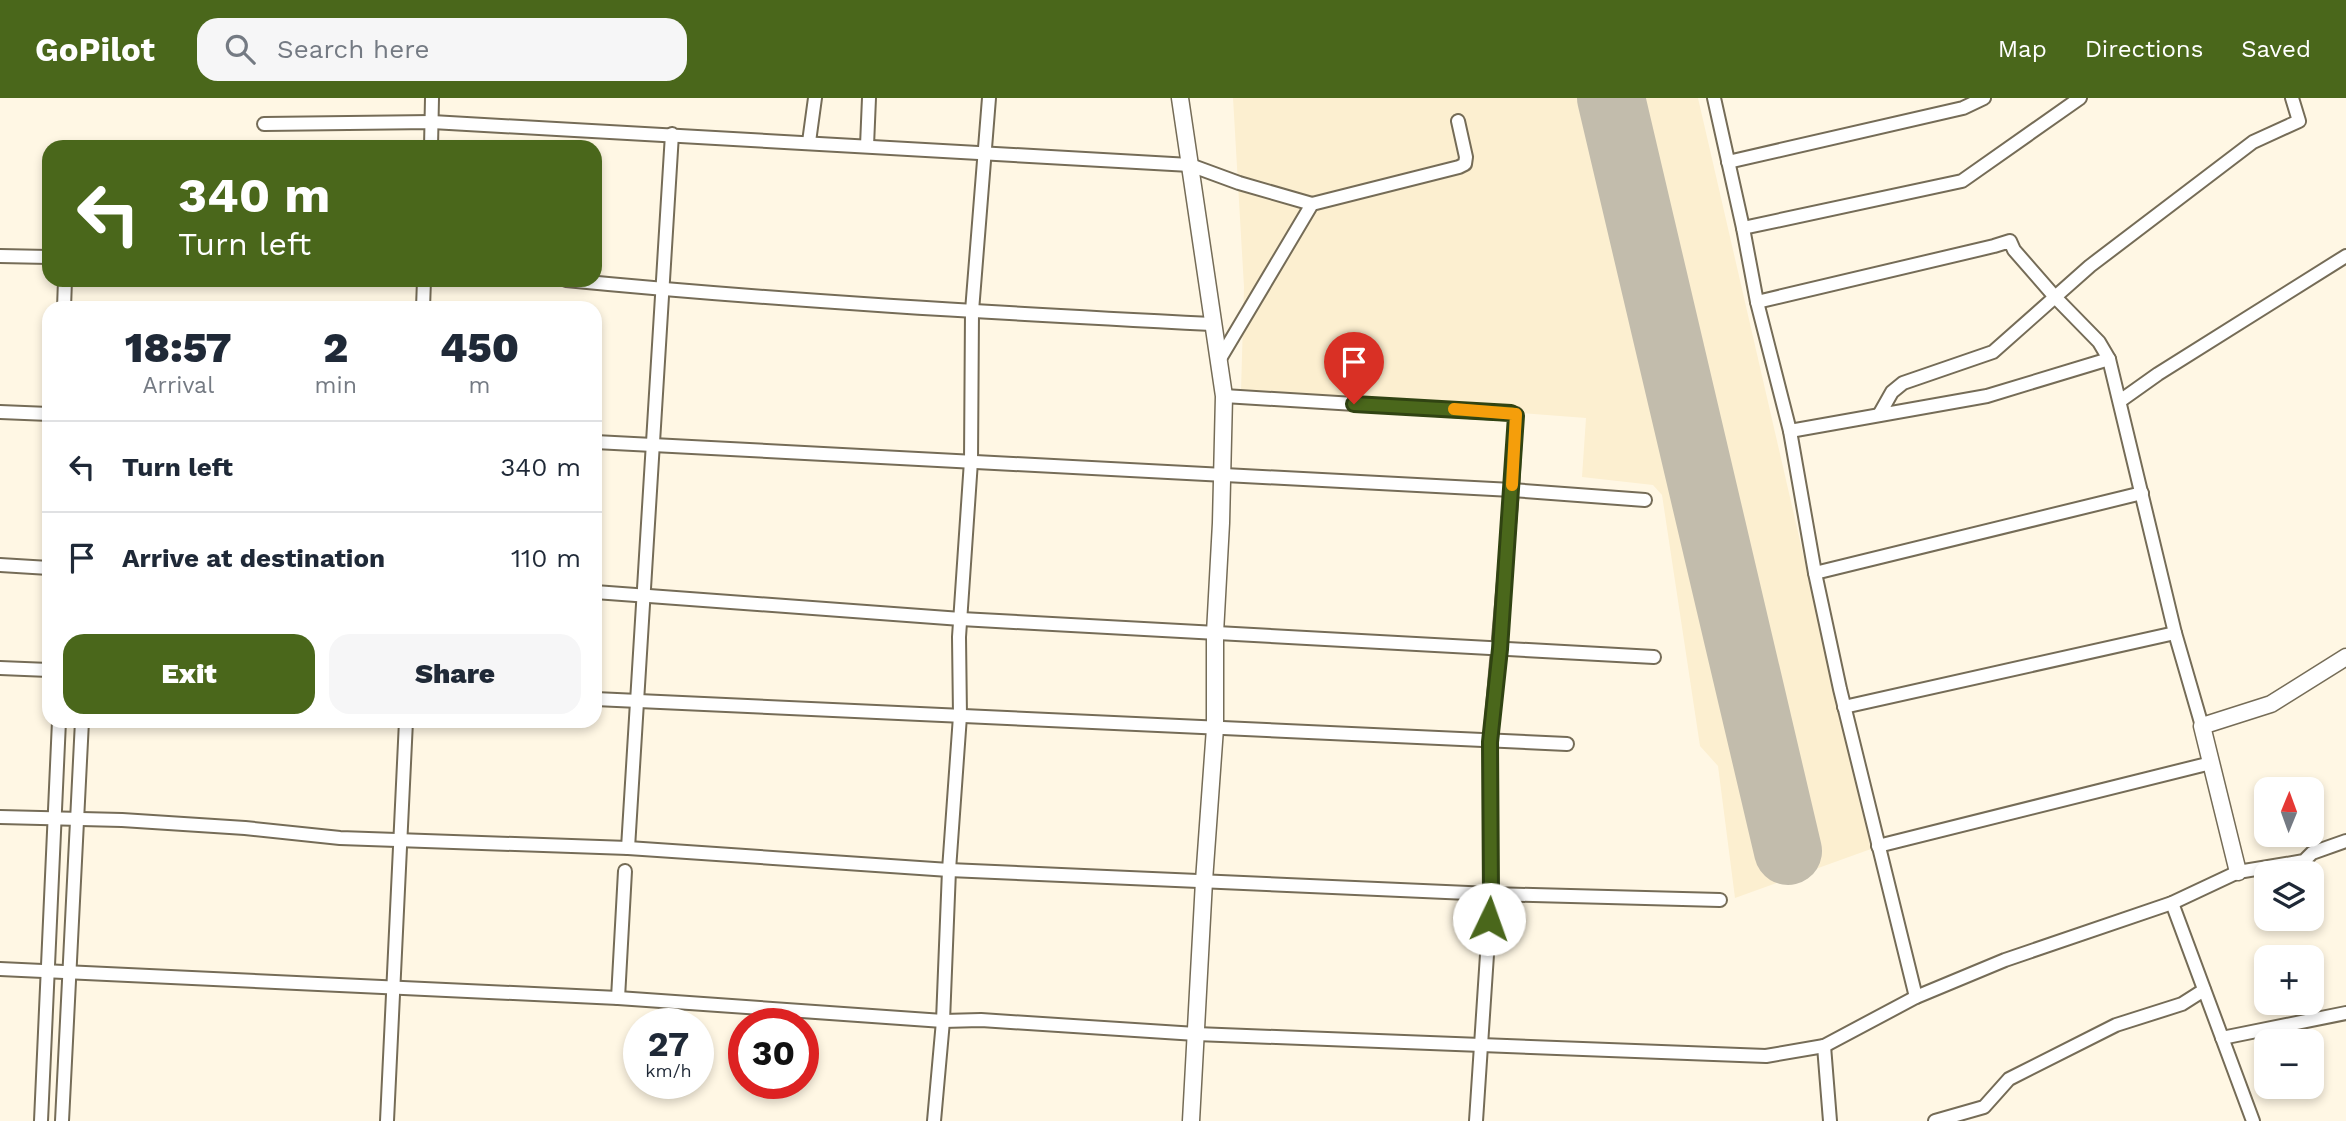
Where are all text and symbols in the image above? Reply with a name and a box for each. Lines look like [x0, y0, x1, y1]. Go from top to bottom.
search box [197, 18, 687, 81]
text: GoPilot [35, 30, 155, 69]
icon: search [221, 30, 259, 68]
text: Search here [277, 34, 429, 64]
text: Map [1998, 35, 2047, 63]
text: Directions [2085, 35, 2203, 63]
text: Saved [2241, 35, 2311, 63]
text: 340 m [178, 166, 330, 224]
icon: left [63, 168, 154, 259]
text: Turn left [178, 225, 311, 263]
text: 18:57 [125, 323, 232, 372]
text: 2 [323, 323, 348, 372]
text: 450 [440, 323, 519, 372]
pin [1324, 332, 1384, 404]
icon: arrive [1335, 343, 1373, 381]
text: Arrival [142, 372, 214, 399]
text: min [315, 372, 357, 399]
text: m [468, 372, 490, 399]
icon: left [63, 448, 101, 486]
text: Turn left [122, 452, 233, 482]
text: 340 m [500, 452, 581, 482]
icon: arrive [63, 539, 101, 577]
text: Arrive at destination [122, 543, 385, 573]
text: 110 m [511, 543, 581, 573]
button: Exit [63, 634, 315, 714]
button: Share [329, 634, 581, 714]
north arrow [2254, 777, 2324, 847]
map controls [2254, 777, 2324, 1099]
button: layers [2254, 861, 2324, 931]
position arrow [1452, 882, 1526, 956]
button: + [2254, 945, 2324, 1015]
speed limit sign: 30 [728, 1008, 819, 1099]
text: 27 [648, 1023, 689, 1065]
button: − [2254, 1029, 2324, 1099]
text: km/h [645, 1060, 692, 1081]

